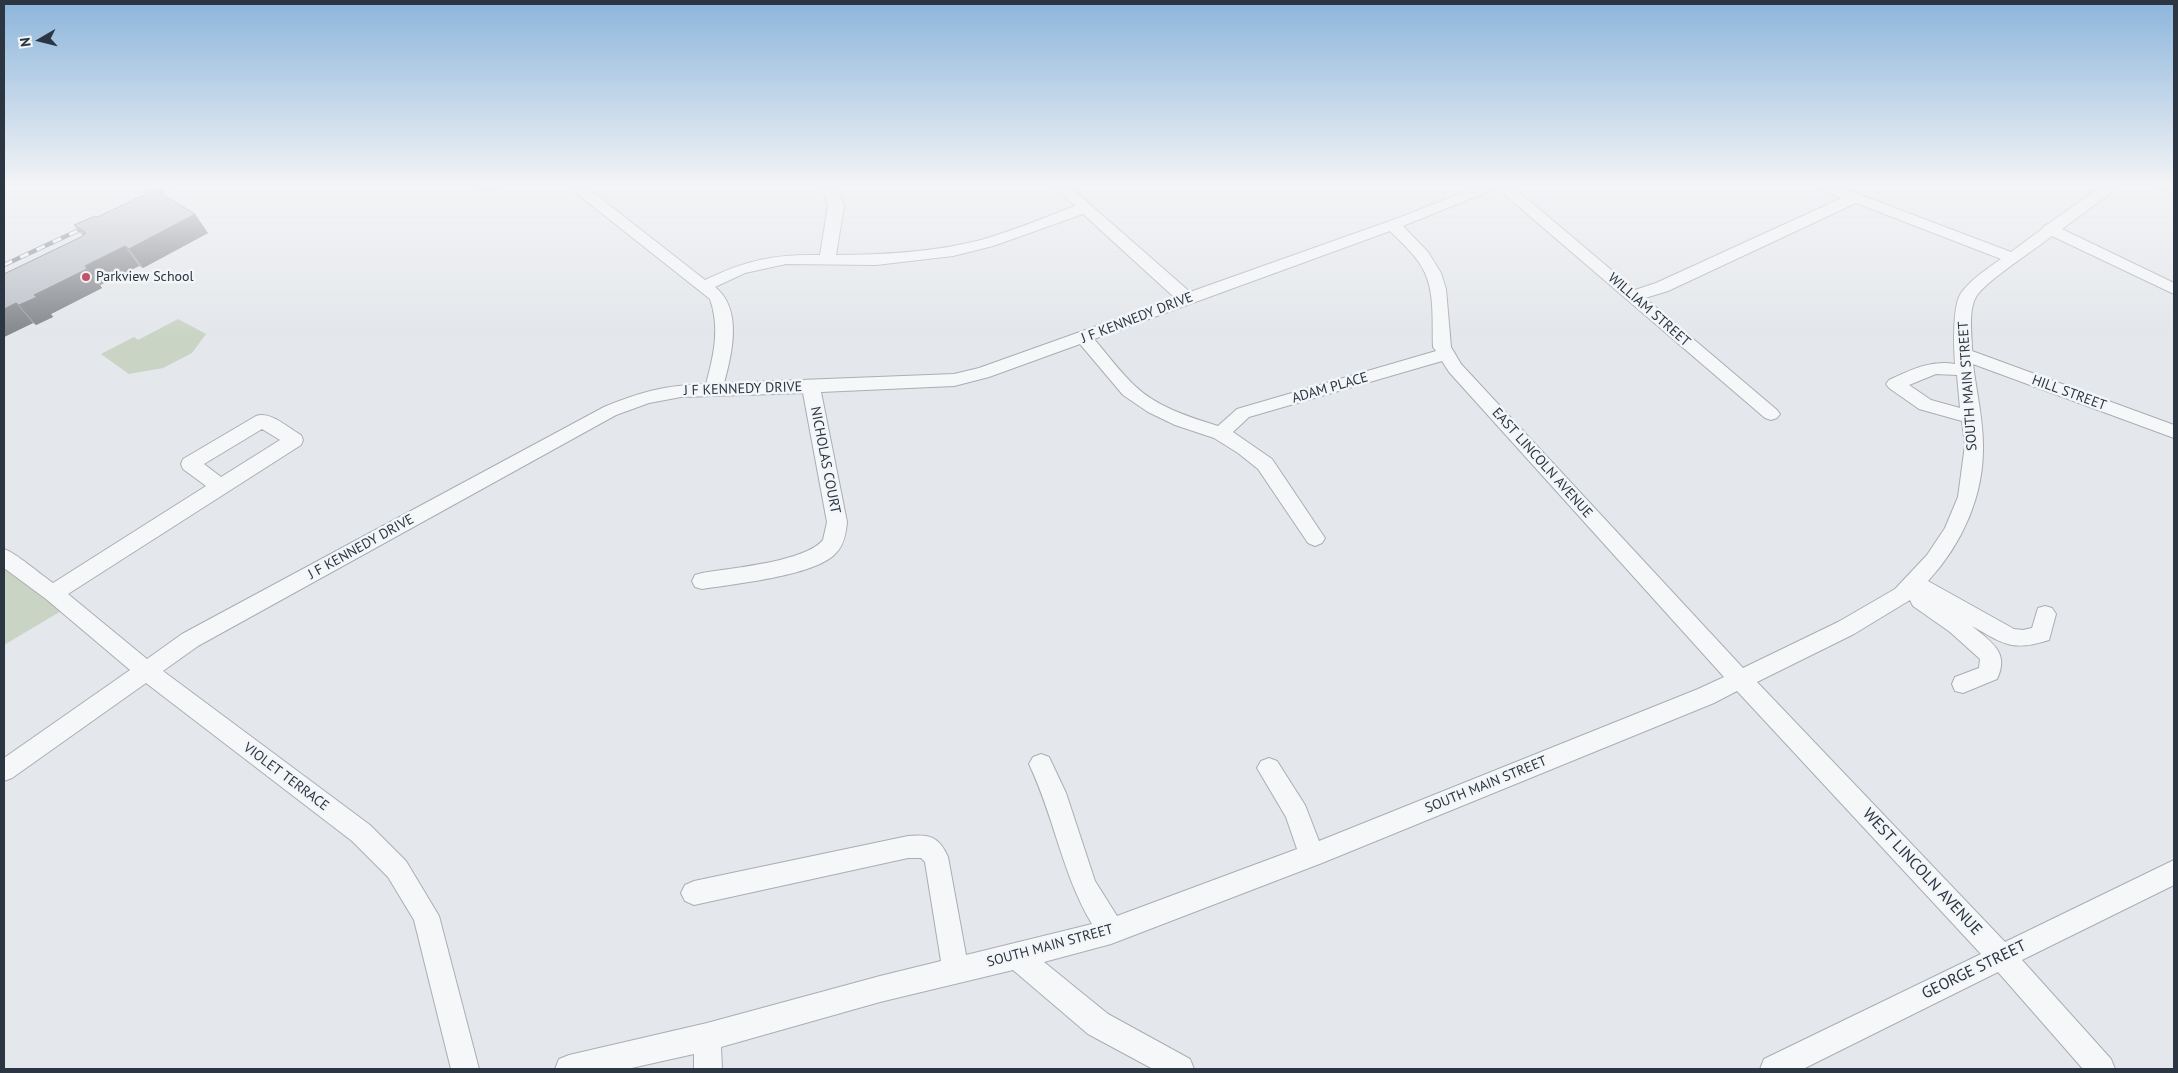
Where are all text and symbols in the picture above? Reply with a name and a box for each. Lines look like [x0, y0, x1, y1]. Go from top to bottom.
north arrow [15, 15, 65, 65]
text: N [16, 36, 35, 48]
place label: Parkview School [96, 269, 194, 285]
street label: WILLIAM STREET [1604, 270, 1694, 350]
marker: Parkview School [80, 271, 92, 283]
street label: J F KENNEDY DRIVE [1079, 289, 1195, 347]
street label: SOUTH MAIN STREET [1955, 321, 1981, 451]
street label: ADAM PLACE [1290, 369, 1370, 407]
street label: HILL STREET [2029, 372, 2109, 414]
street label: J F KENNEDY DRIVE [684, 379, 802, 399]
street label: NICHOLAS COURT [806, 405, 844, 515]
street label: EAST LINCOLN AVENUE [1488, 405, 1596, 521]
street label: J F KENNEDY DRIVE [305, 511, 417, 583]
street label: VIOLET TERRACE [240, 739, 332, 815]
street label: SOUTH MAIN STREET [1423, 753, 1549, 817]
street label: WEST LINCOLN AVENUE [1858, 805, 1986, 939]
street label: SOUTH MAIN STREET [985, 921, 1115, 971]
street label: GEORGE STREET [1919, 936, 2029, 1004]

